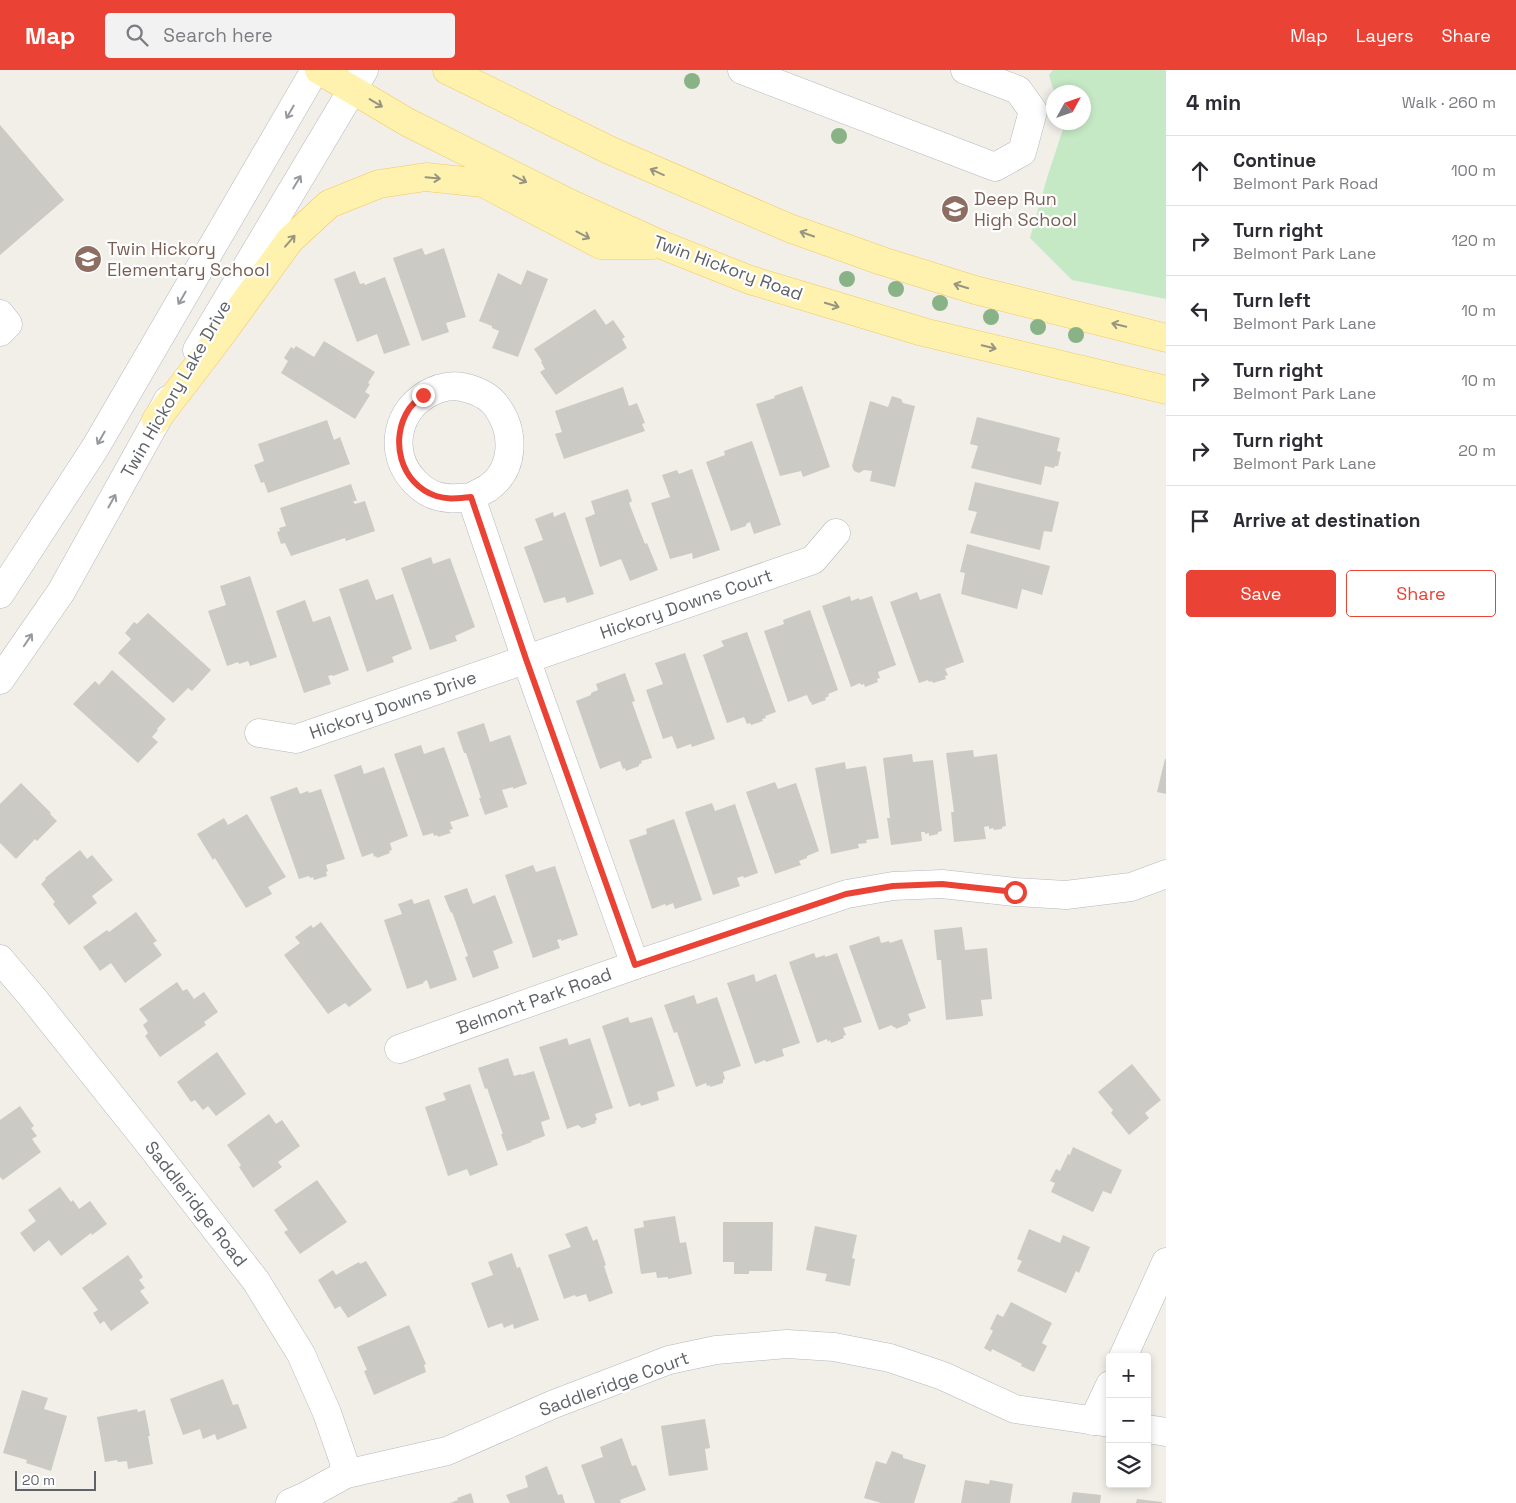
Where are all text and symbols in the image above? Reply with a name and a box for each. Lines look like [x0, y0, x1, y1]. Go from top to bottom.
search box [105, 13, 455, 58]
text: Map [25, 20, 75, 51]
icon: search [123, 21, 151, 49]
text: Search here [163, 23, 273, 48]
text: Map [1290, 24, 1328, 47]
text: Layers [1356, 24, 1413, 47]
text: Share [1441, 24, 1491, 47]
north arrow [1046, 85, 1091, 130]
text: 4 min [1186, 89, 1241, 116]
text: Walk · 260 m [1402, 92, 1496, 113]
one-way arrow [369, 99, 383, 109]
one-way arrow [285, 104, 295, 118]
text: Continue [1233, 148, 1316, 173]
icon: ahead [1186, 157, 1214, 185]
text: 100 m [1451, 160, 1496, 181]
one-way arrow [650, 166, 665, 176]
one-way arrow [425, 173, 441, 182]
text: Belmont Park Road [1233, 173, 1378, 194]
one-way arrow [512, 175, 527, 184]
one-way arrow [293, 176, 303, 190]
place label: Deep Run High School [974, 187, 1077, 231]
school or university icon: Deep Run High School [940, 194, 970, 224]
text: Turn right [1233, 218, 1323, 243]
icon: right [1186, 227, 1214, 255]
one-way arrow [799, 229, 815, 239]
street label: Twin Hickory Road [650, 230, 806, 305]
text: 120 m [1452, 230, 1496, 251]
one-way arrow [575, 231, 589, 241]
one-way arrow [284, 234, 296, 247]
place label: Twin Hickory Elementary School [107, 237, 270, 281]
text: Belmont Park Lane [1233, 243, 1376, 264]
school or university icon: Twin Hickory Elementary School [73, 244, 103, 274]
one-way arrow [954, 280, 970, 290]
text: Turn left [1233, 288, 1311, 313]
one-way arrow [177, 290, 187, 304]
street label: Twin Hickory Lake Drive [115, 296, 236, 482]
icon: left [1186, 297, 1214, 325]
text: 10 m [1461, 300, 1496, 321]
one-way arrow [824, 301, 840, 311]
text: Belmont Park Lane [1233, 313, 1376, 334]
one-way arrow [1111, 320, 1127, 330]
one-way arrow [981, 343, 997, 352]
text: Turn right [1233, 358, 1323, 383]
icon: right [1186, 367, 1214, 395]
text: 10 m [1461, 370, 1496, 391]
text: Belmont Park Lane [1233, 383, 1376, 404]
route end [412, 384, 435, 407]
text: Turn right [1233, 428, 1323, 453]
one-way arrow [96, 431, 106, 446]
icon: right [1186, 437, 1214, 465]
text: 20 m [1458, 440, 1496, 461]
text: Belmont Park Lane [1233, 453, 1376, 474]
one-way arrow [107, 494, 117, 509]
icon: arrive [1186, 507, 1214, 535]
text: Arrive at destination [1233, 508, 1421, 533]
street label: Hickory Downs Court [597, 563, 775, 644]
button: Save [1186, 570, 1336, 617]
button: Share [1346, 570, 1496, 617]
one-way arrow [23, 633, 33, 647]
street label: Hickory Downs Drive [306, 665, 479, 744]
route start [1004, 881, 1027, 904]
street label: Belmont Park Road [453, 962, 615, 1039]
street label: Saddleridge Road [140, 1136, 253, 1271]
street label: Saddleridge Court [536, 1346, 692, 1421]
map controls [1106, 1353, 1151, 1488]
button: + [1106, 1353, 1151, 1398]
button: − [1106, 1398, 1151, 1443]
button: layers [1106, 1443, 1151, 1488]
scale bar [15, 1468, 96, 1491]
text: 20 m [22, 1471, 55, 1489]

